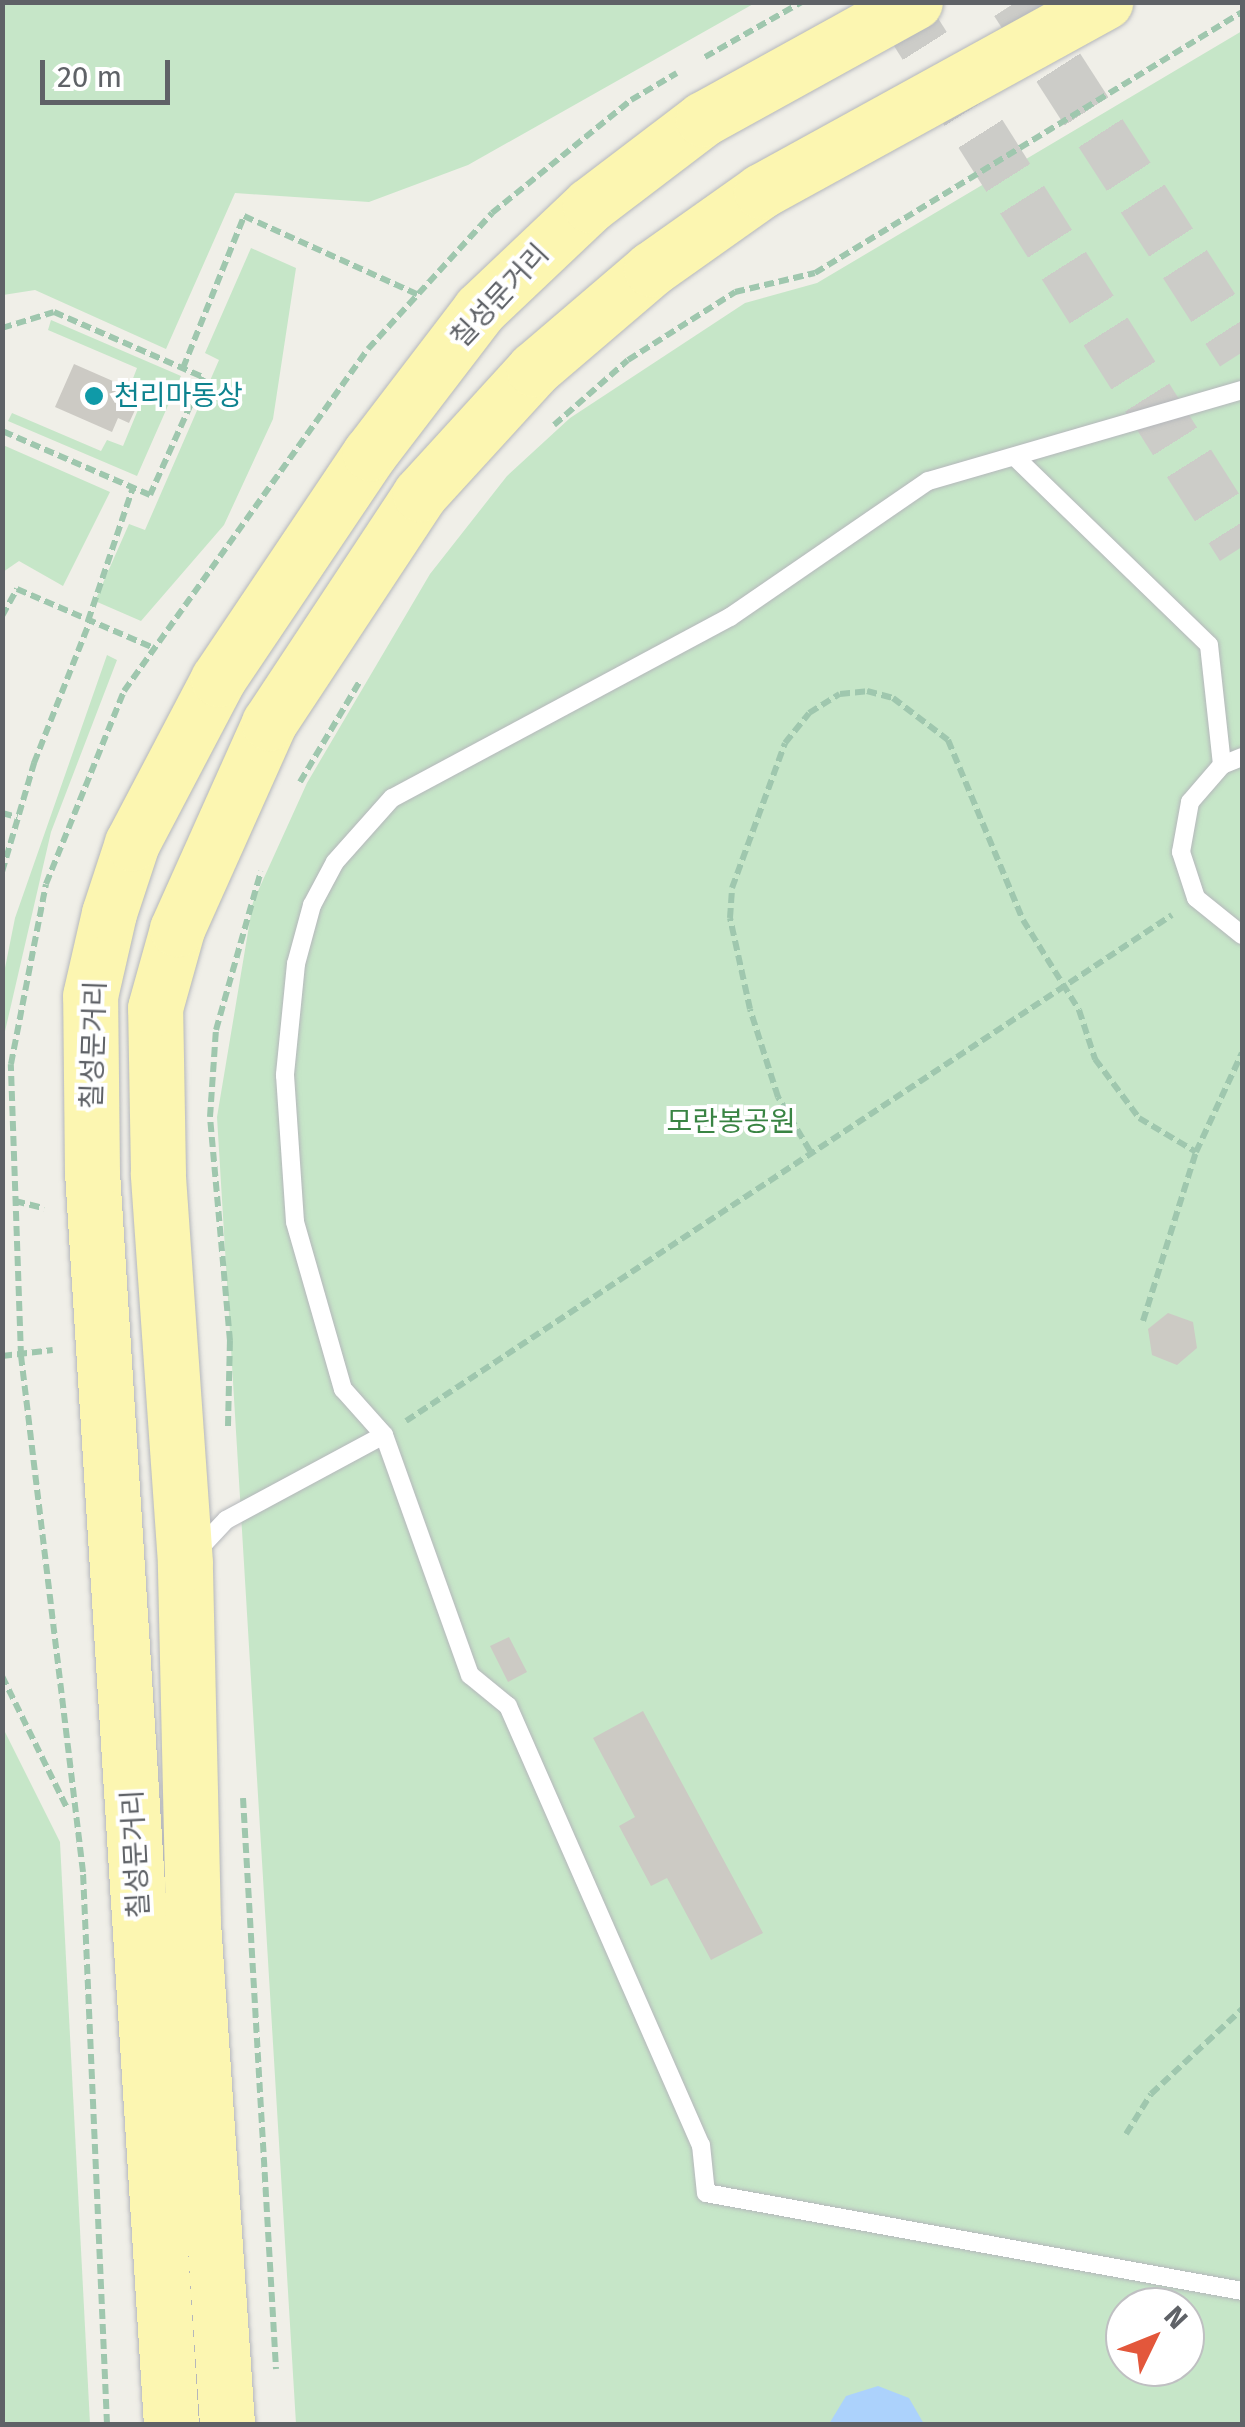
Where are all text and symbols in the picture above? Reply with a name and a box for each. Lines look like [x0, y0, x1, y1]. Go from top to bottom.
scale bar [45, 40, 175, 102]
text: 20 m [57, 59, 122, 95]
street label: 칠성문거리 [444, 237, 556, 355]
place label: 천리마동상 [114, 379, 243, 413]
marker: 천리마동상 [83, 385, 105, 407]
street label: 칠성문거리 [75, 980, 113, 1110]
park label: 모란봉공원 [667, 1105, 795, 1139]
street label: 칠성문거리 [116, 1789, 156, 1919]
north arrow [1105, 2287, 1205, 2387]
text: N [1157, 2300, 1194, 2336]

